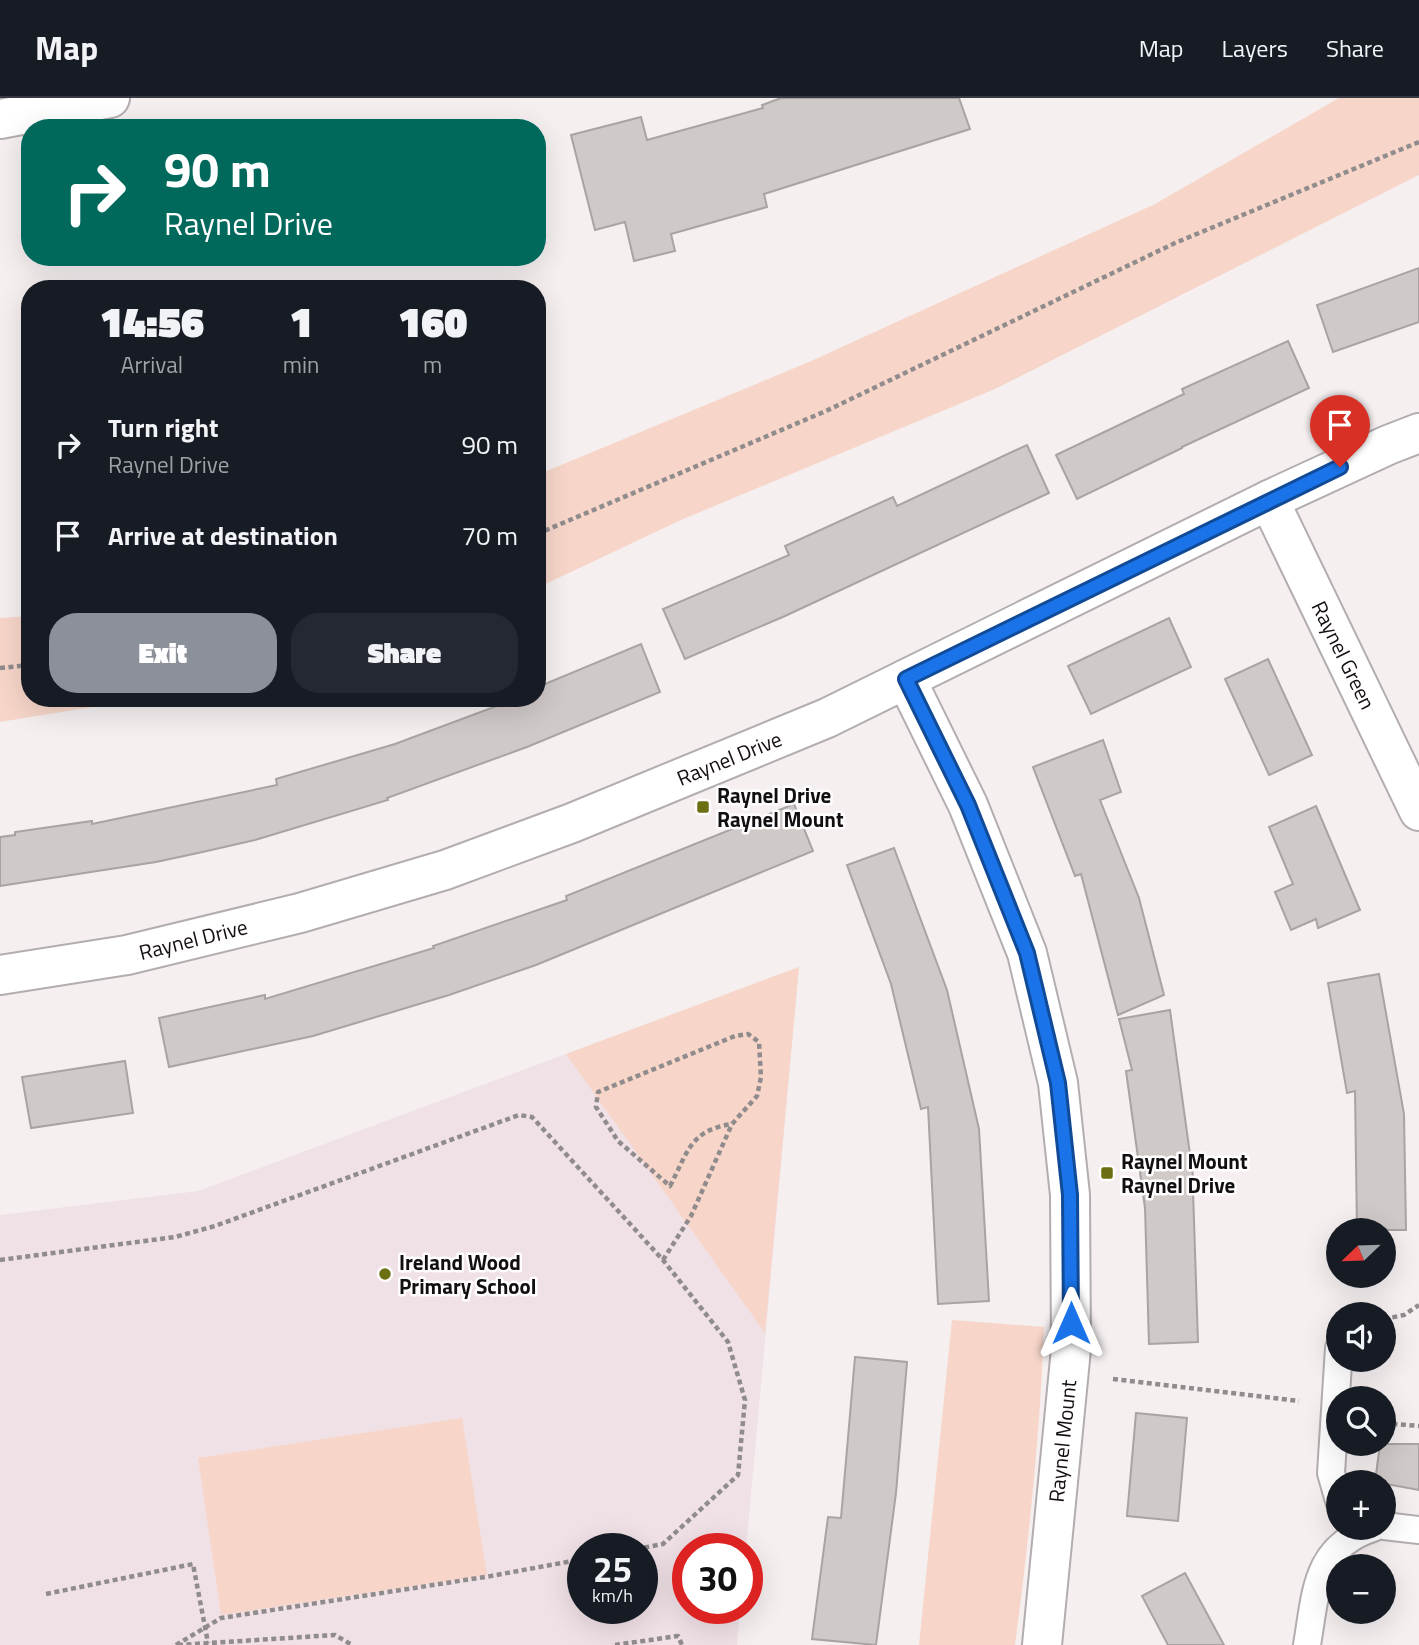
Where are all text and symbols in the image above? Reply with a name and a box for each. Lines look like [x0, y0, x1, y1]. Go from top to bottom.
text: Map [35, 23, 98, 73]
text: Map [1139, 30, 1184, 66]
text: Layers [1222, 30, 1288, 66]
text: Share [1326, 30, 1384, 66]
text: 90 m [164, 131, 271, 206]
icon: right [49, 147, 140, 238]
text: Raynel Drive [164, 199, 333, 247]
text: 14:56 [100, 289, 204, 353]
text: 1 [290, 289, 313, 353]
text: 160 [398, 289, 467, 353]
text: Arrival [121, 347, 183, 382]
text: min [283, 347, 319, 382]
text: m [423, 347, 442, 382]
pin [1310, 395, 1370, 467]
icon: arrive [1321, 406, 1359, 444]
text: Turn right [108, 408, 219, 447]
text: 90 m [461, 425, 518, 464]
icon: right [49, 426, 87, 464]
text: Raynel Drive [108, 447, 229, 482]
text: Arrive at destination [108, 516, 338, 555]
text: 70 m [461, 516, 518, 555]
icon: arrive [49, 517, 87, 555]
street label: Raynel Green [1304, 595, 1384, 715]
button: Exit [49, 613, 277, 693]
button: Share [291, 613, 518, 693]
street label: Raynel Drive [672, 722, 786, 794]
place label: Raynel Drive Raynel Mount [717, 779, 844, 835]
marker: Raynel Drive Raynel Mount [695, 799, 711, 815]
street label: Raynel Drive [135, 910, 251, 968]
place label: Raynel Mount Raynel Drive [1121, 1145, 1248, 1201]
marker: Raynel Mount Raynel Drive [1099, 1165, 1115, 1181]
north arrow [1326, 1218, 1396, 1288]
map controls [1326, 1218, 1396, 1624]
place label: Ireland Wood Primary School [399, 1246, 536, 1302]
marker: Ireland Wood Primary School [377, 1266, 393, 1282]
position arrow [1034, 1286, 1108, 1360]
button: sound [1326, 1302, 1396, 1372]
street label: Raynel Mount [1040, 1377, 1084, 1504]
button: search [1326, 1386, 1396, 1456]
button: + [1326, 1470, 1396, 1540]
speed limit sign: 30 [672, 1533, 763, 1624]
text: 25 [593, 1542, 632, 1596]
button: − [1326, 1554, 1396, 1624]
text: km/h [592, 1582, 633, 1609]

